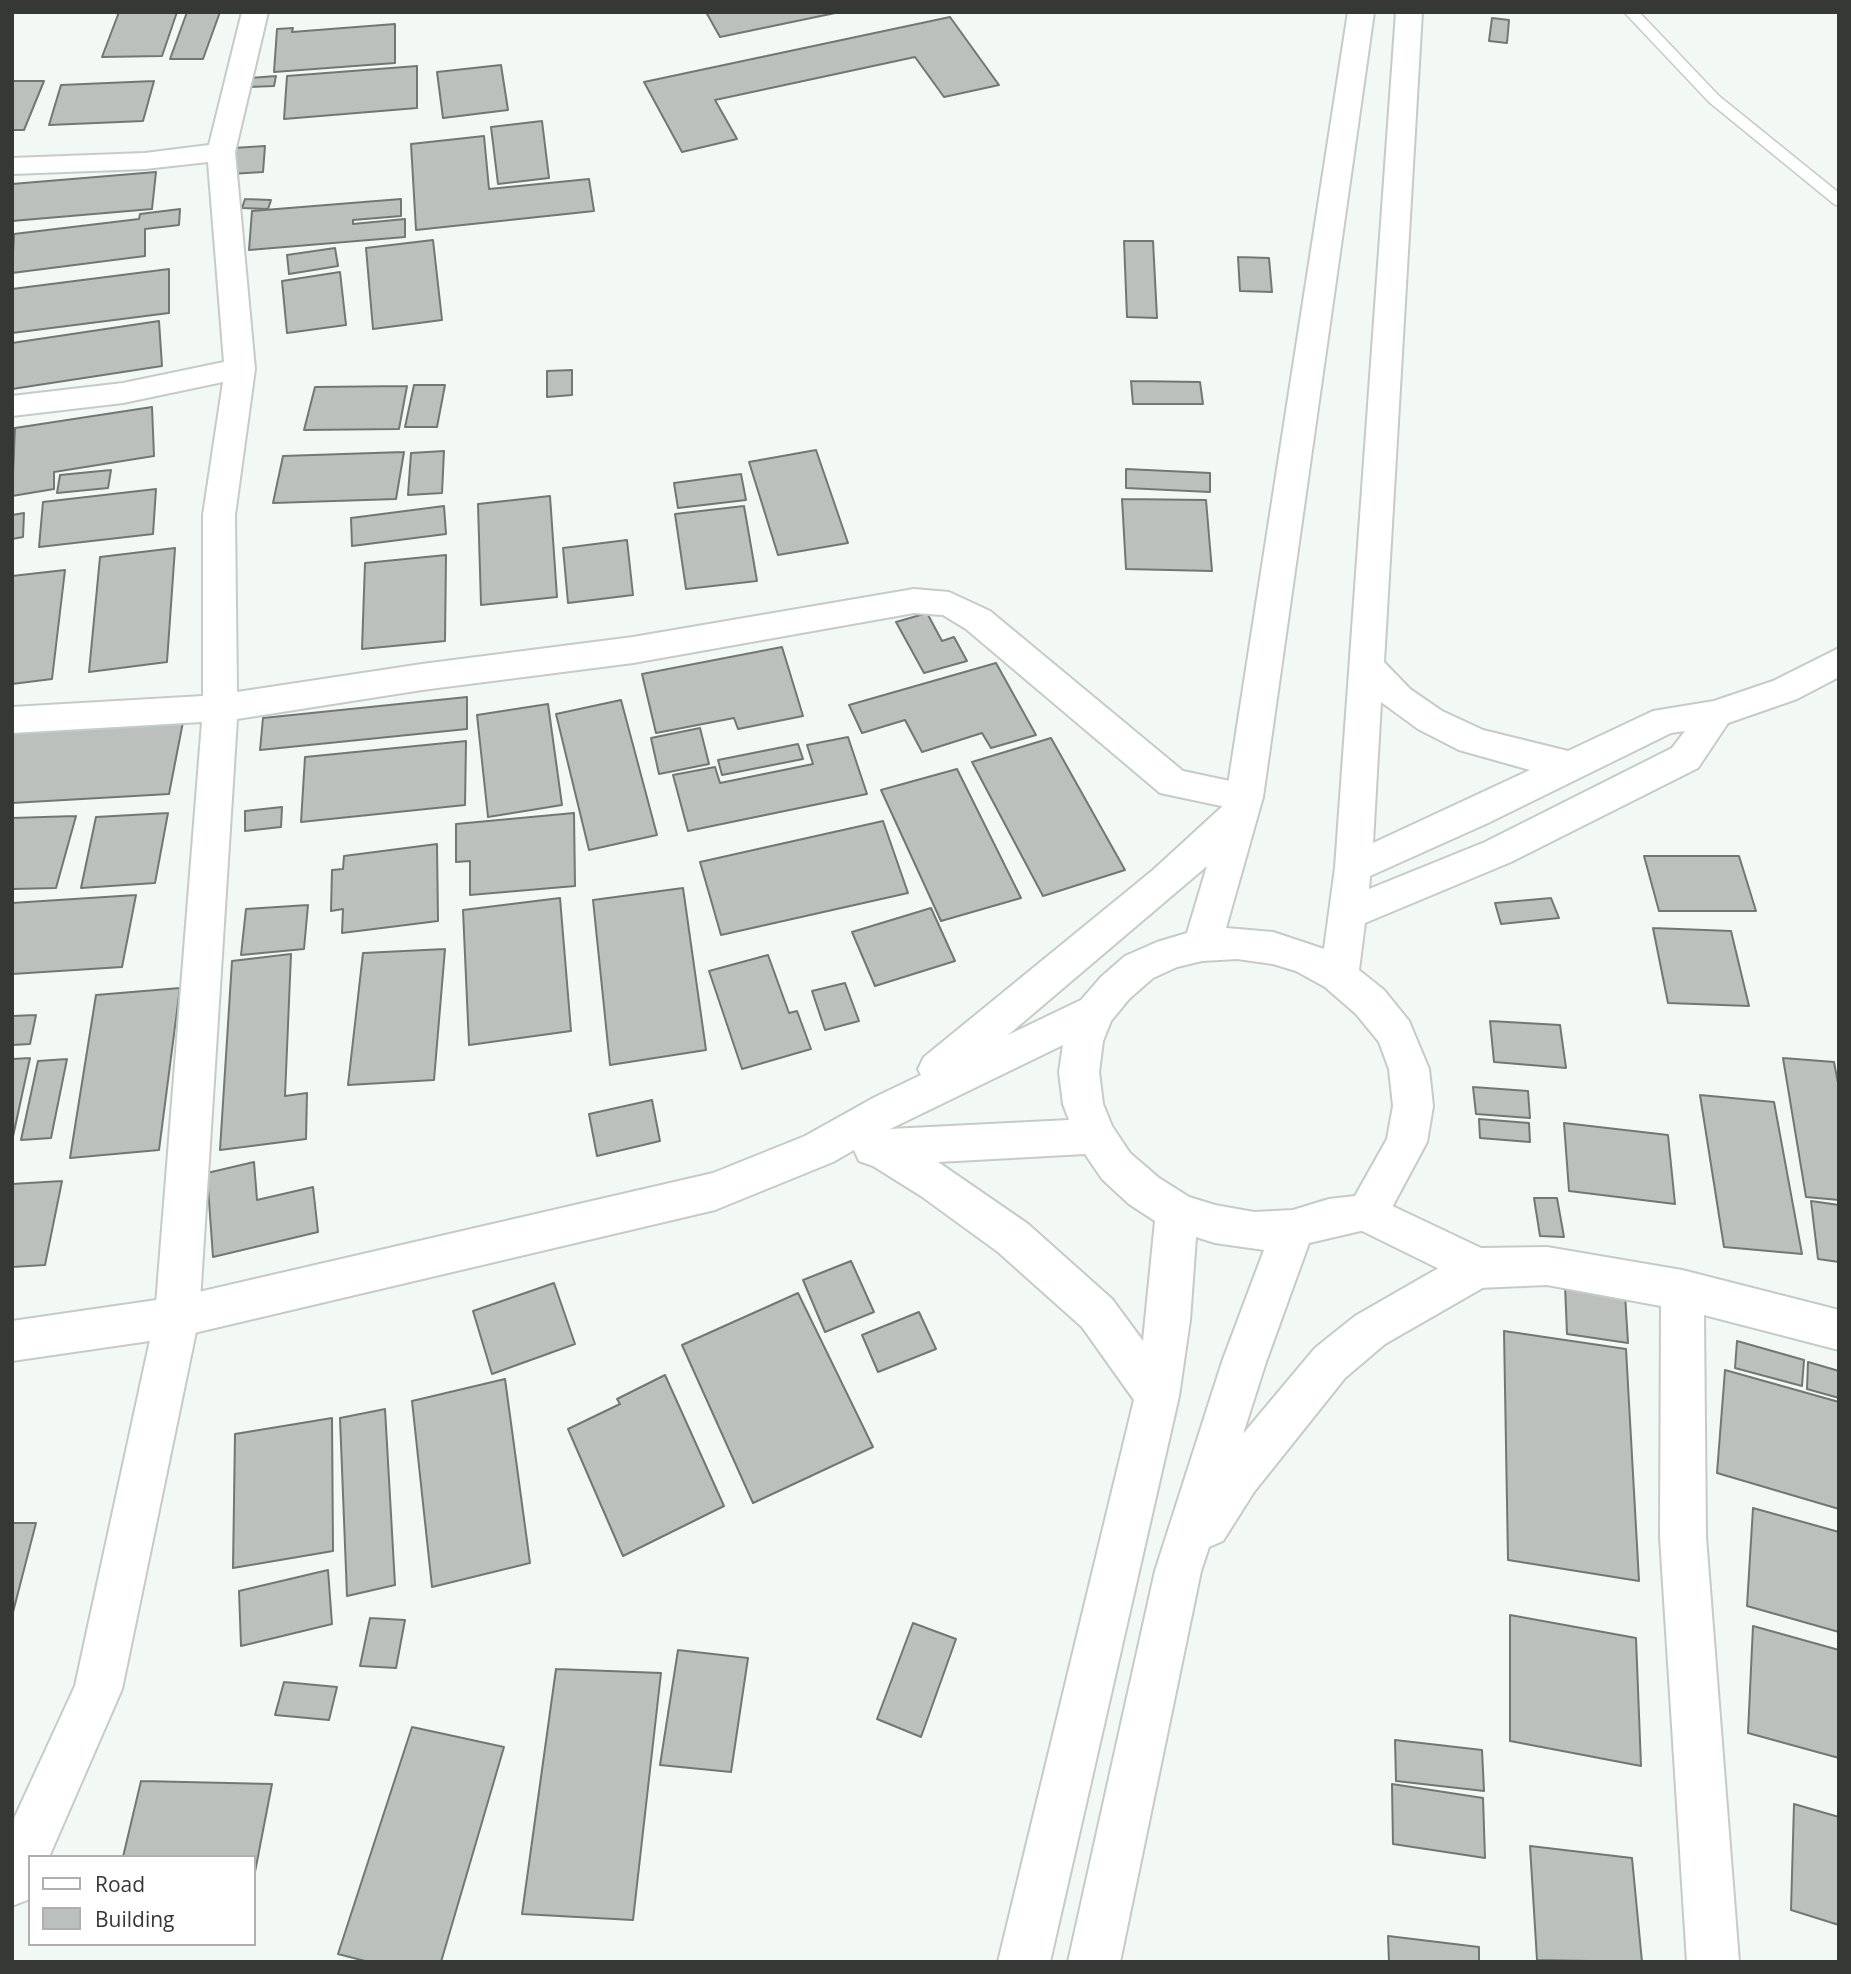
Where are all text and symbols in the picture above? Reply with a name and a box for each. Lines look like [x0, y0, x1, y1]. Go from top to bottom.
legend [28, 1855, 256, 1946]
text: Road [95, 1870, 145, 1898]
text: Building [95, 1905, 174, 1933]

